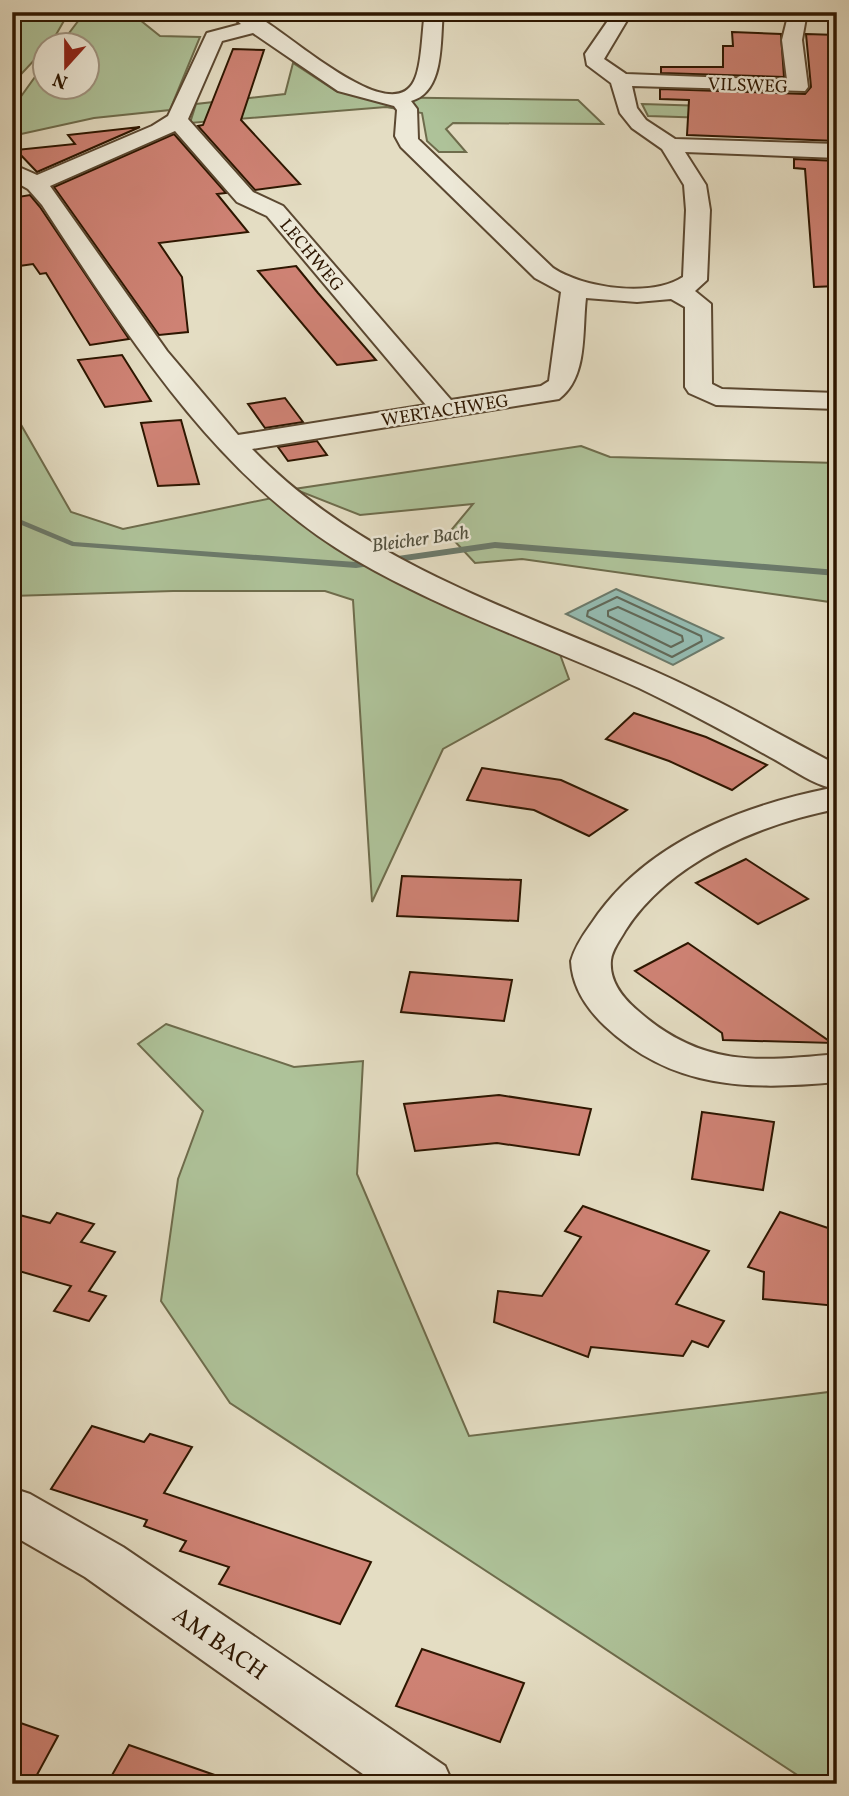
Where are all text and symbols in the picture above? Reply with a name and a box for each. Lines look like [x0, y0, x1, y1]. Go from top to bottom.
north arrow [32, 32, 102, 102]
text: N [49, 65, 72, 95]
street label: VILSWEG [707, 73, 789, 100]
street label: LECHWEG [273, 214, 349, 298]
street label: WERTACHWEG [380, 389, 511, 434]
water label: Bleicher Bach [370, 520, 471, 560]
street label: AM BACH [165, 1600, 273, 1690]

